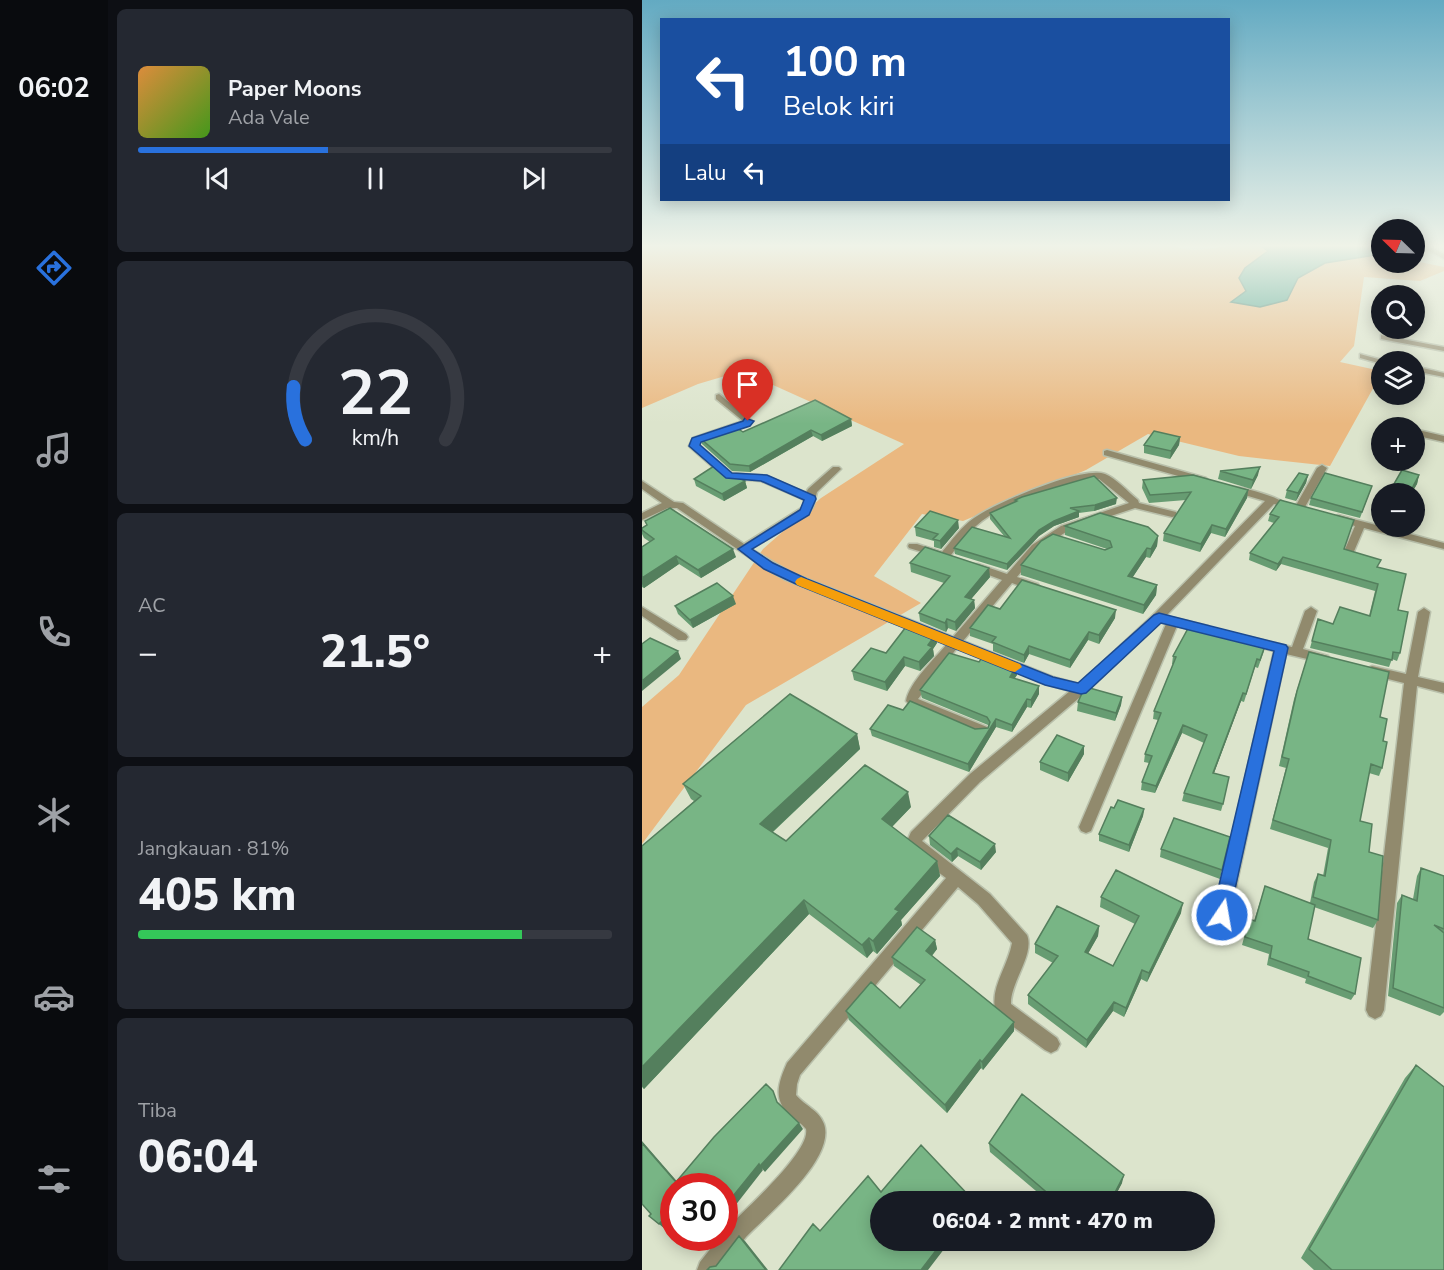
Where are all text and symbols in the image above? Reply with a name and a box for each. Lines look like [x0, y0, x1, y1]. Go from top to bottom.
text: 100 m [783, 34, 907, 91]
icon: left [684, 42, 762, 120]
text: 06:02 [18, 70, 90, 107]
text: Paper Moons [228, 74, 362, 104]
text: Belok kiri [783, 88, 895, 125]
text: Ada Vale [228, 104, 310, 131]
icon: left [738, 156, 771, 189]
text: Lalu [684, 158, 726, 188]
icon: previous [201, 162, 234, 195]
icon: pause [359, 162, 392, 195]
icon: next [517, 162, 550, 195]
north arrow [1371, 219, 1425, 273]
map controls [1371, 219, 1425, 537]
icon: directions [33, 247, 75, 289]
button: search [1371, 285, 1425, 339]
text: 22 [338, 351, 412, 436]
button: layers [1371, 351, 1425, 405]
pin [722, 359, 773, 421]
icon: arrive [731, 368, 764, 401]
button: + [1371, 417, 1425, 471]
text: km/h [351, 423, 399, 453]
icon: music [33, 429, 75, 471]
button: − [1371, 483, 1425, 537]
text: AC [138, 592, 166, 619]
icon: phone [33, 611, 75, 653]
text: 21.5° [320, 622, 430, 683]
text: − [138, 631, 158, 676]
text: + [592, 631, 612, 676]
icon: climate [33, 794, 75, 836]
text: Jangkauan · 81% [138, 835, 289, 862]
text: 405 km [138, 865, 297, 926]
position arrow [1190, 883, 1254, 947]
icon: car [33, 976, 75, 1018]
text: Tiba [138, 1097, 177, 1124]
text: 06:04 [138, 1127, 258, 1188]
icon: filters [33, 1158, 75, 1200]
speed limit sign: 30 [660, 1173, 738, 1251]
text: 06:04 · 2 mnt · 470 m [932, 1206, 1153, 1236]

